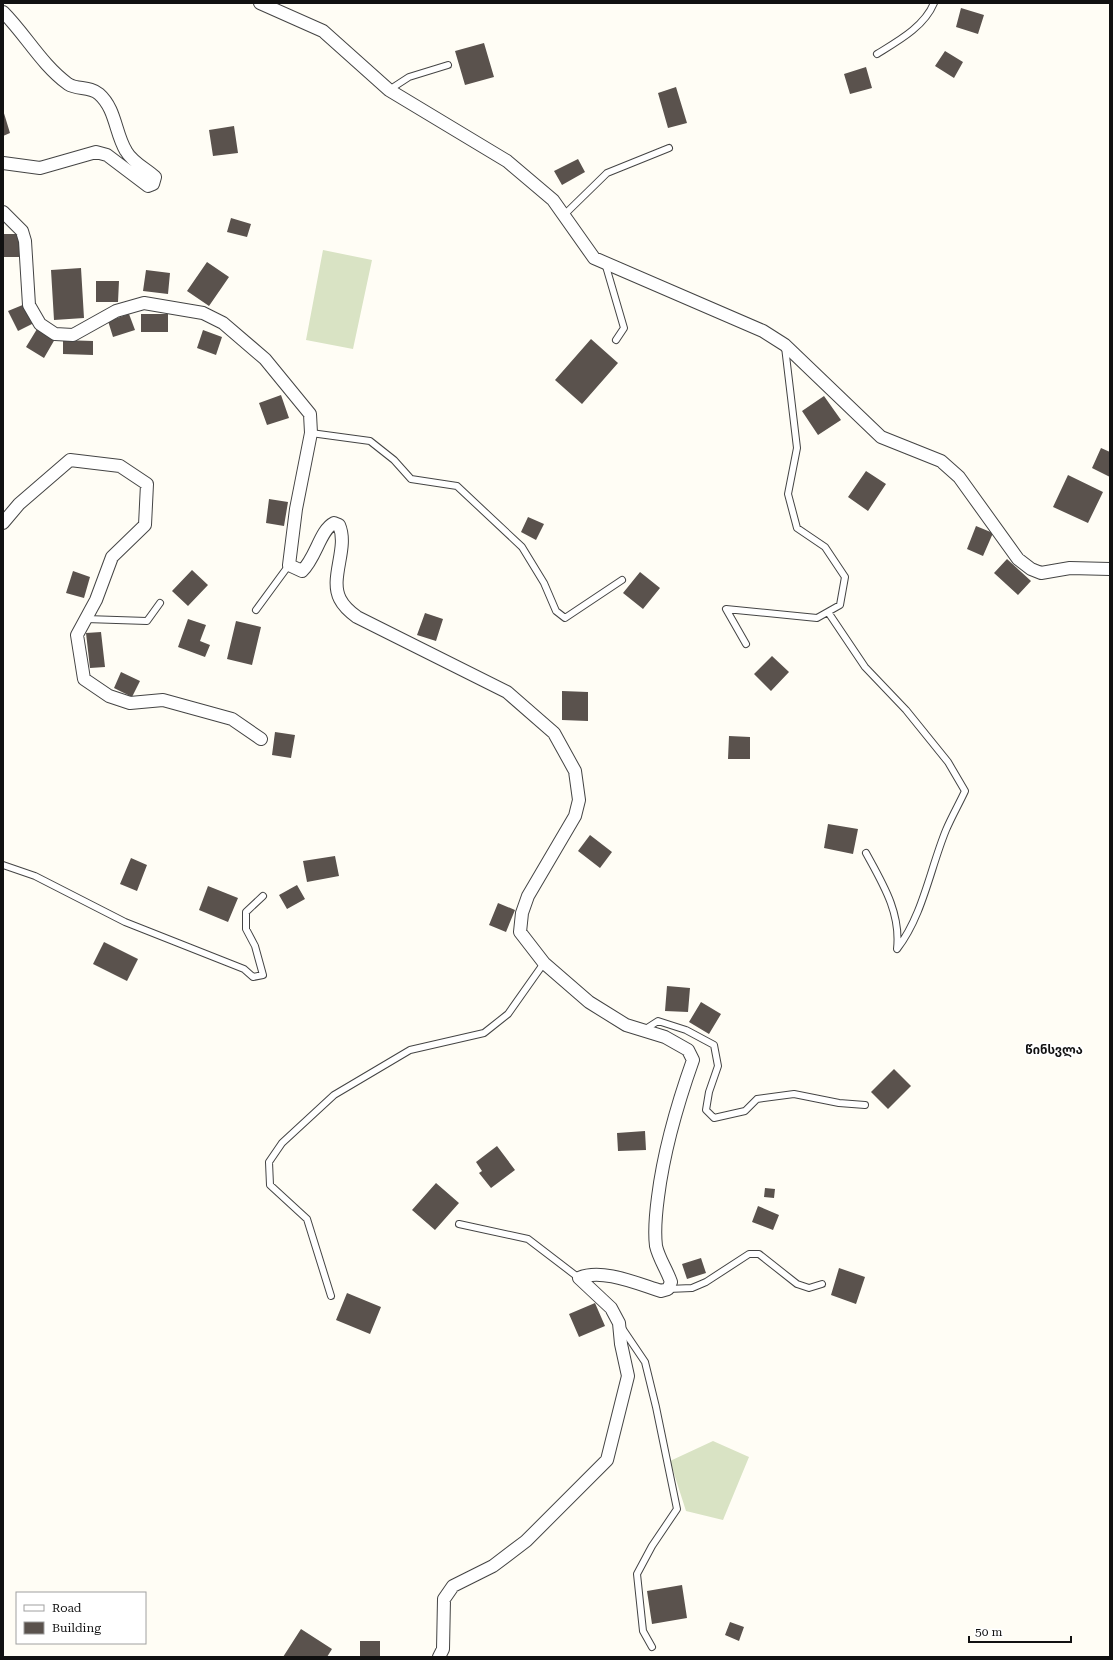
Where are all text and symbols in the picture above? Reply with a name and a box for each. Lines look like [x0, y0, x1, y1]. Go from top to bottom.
district label: წინსვლა [1025, 1043, 1083, 1058]
legend [16, 1592, 146, 1644]
text: Road [52, 1601, 82, 1615]
scale bar [969, 1618, 1071, 1644]
text: Building [52, 1621, 101, 1635]
text: 50 m [975, 1625, 1002, 1639]

